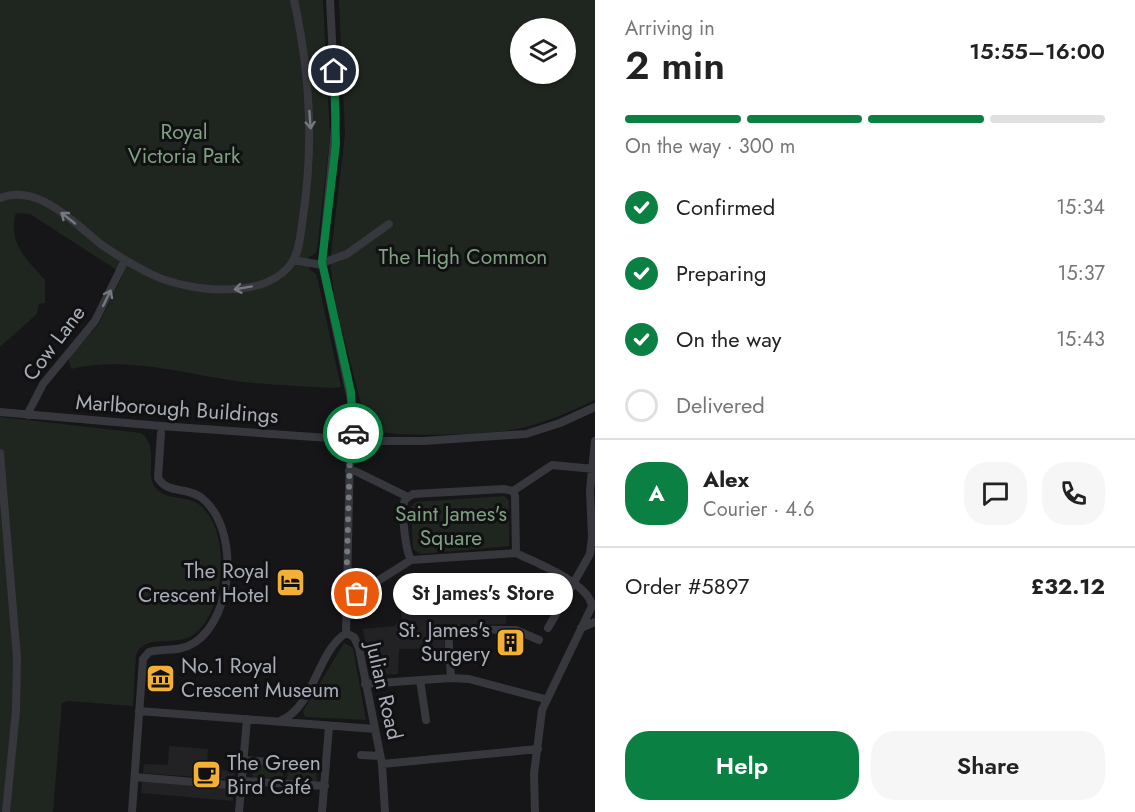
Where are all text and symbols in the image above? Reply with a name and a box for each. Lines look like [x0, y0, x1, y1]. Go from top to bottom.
text: Arriving in [625, 14, 715, 43]
map controls [510, 18, 576, 84]
button: layers [510, 18, 576, 84]
text: 15:55–16:00 [969, 35, 1105, 67]
text: 2 min [625, 37, 725, 94]
pin [308, 45, 359, 96]
icon: home [317, 54, 350, 87]
one-way arrow [304, 110, 315, 130]
park label: Royal Victoria Park [128, 117, 241, 171]
text: On the way · 300 m [625, 132, 795, 161]
icon: check [625, 191, 658, 224]
text: Confirmed [676, 191, 775, 223]
text: 15:34 [1056, 193, 1105, 222]
one-way arrow [60, 211, 76, 224]
park label: The High Common [379, 242, 547, 272]
icon: check [625, 257, 658, 290]
text: Preparing [676, 257, 767, 289]
text: 15:37 [1058, 259, 1105, 288]
one-way arrow [234, 282, 253, 293]
one-way arrow [101, 289, 113, 307]
street label: Cow Lane [16, 299, 92, 387]
icon: check [625, 323, 658, 356]
text: On the way [676, 323, 781, 355]
text: 15:43 [1056, 325, 1105, 354]
street label: Marlborough Buildings [75, 387, 279, 431]
text: Delivered [676, 389, 765, 421]
courier [323, 403, 383, 463]
icon: car [337, 417, 370, 450]
button: chat [964, 462, 1027, 525]
button: phone [1042, 462, 1105, 525]
text: Alex [703, 463, 749, 495]
text: A [648, 477, 665, 509]
text: Courier · 4.6 [703, 495, 815, 524]
park label: Saint James's Square [395, 499, 507, 553]
place label: The Royal Crescent Hotel [138, 556, 269, 610]
hotel icon: The Royal Crescent Hotel [274, 567, 306, 599]
pin [331, 568, 382, 619]
text: Order #5897 [625, 570, 749, 602]
text: £32.12 [1031, 570, 1105, 602]
callout: St James's Store [393, 573, 573, 615]
icon: bag [340, 577, 373, 610]
text: St James's Store [412, 579, 554, 608]
place label: St. James's Surgery [398, 615, 491, 669]
building icon: St. James's Surgery [495, 626, 527, 658]
street label: Julian Road [358, 636, 410, 743]
place label: No.1 Royal Crescent Museum [181, 651, 340, 705]
museum icon: No.1 Royal Crescent Museum [144, 662, 176, 694]
button: Help [625, 731, 859, 800]
button: Share [871, 731, 1105, 800]
place label: The Green Bird Café [227, 748, 321, 802]
cafe icon: The Green Bird Café [190, 759, 222, 791]

